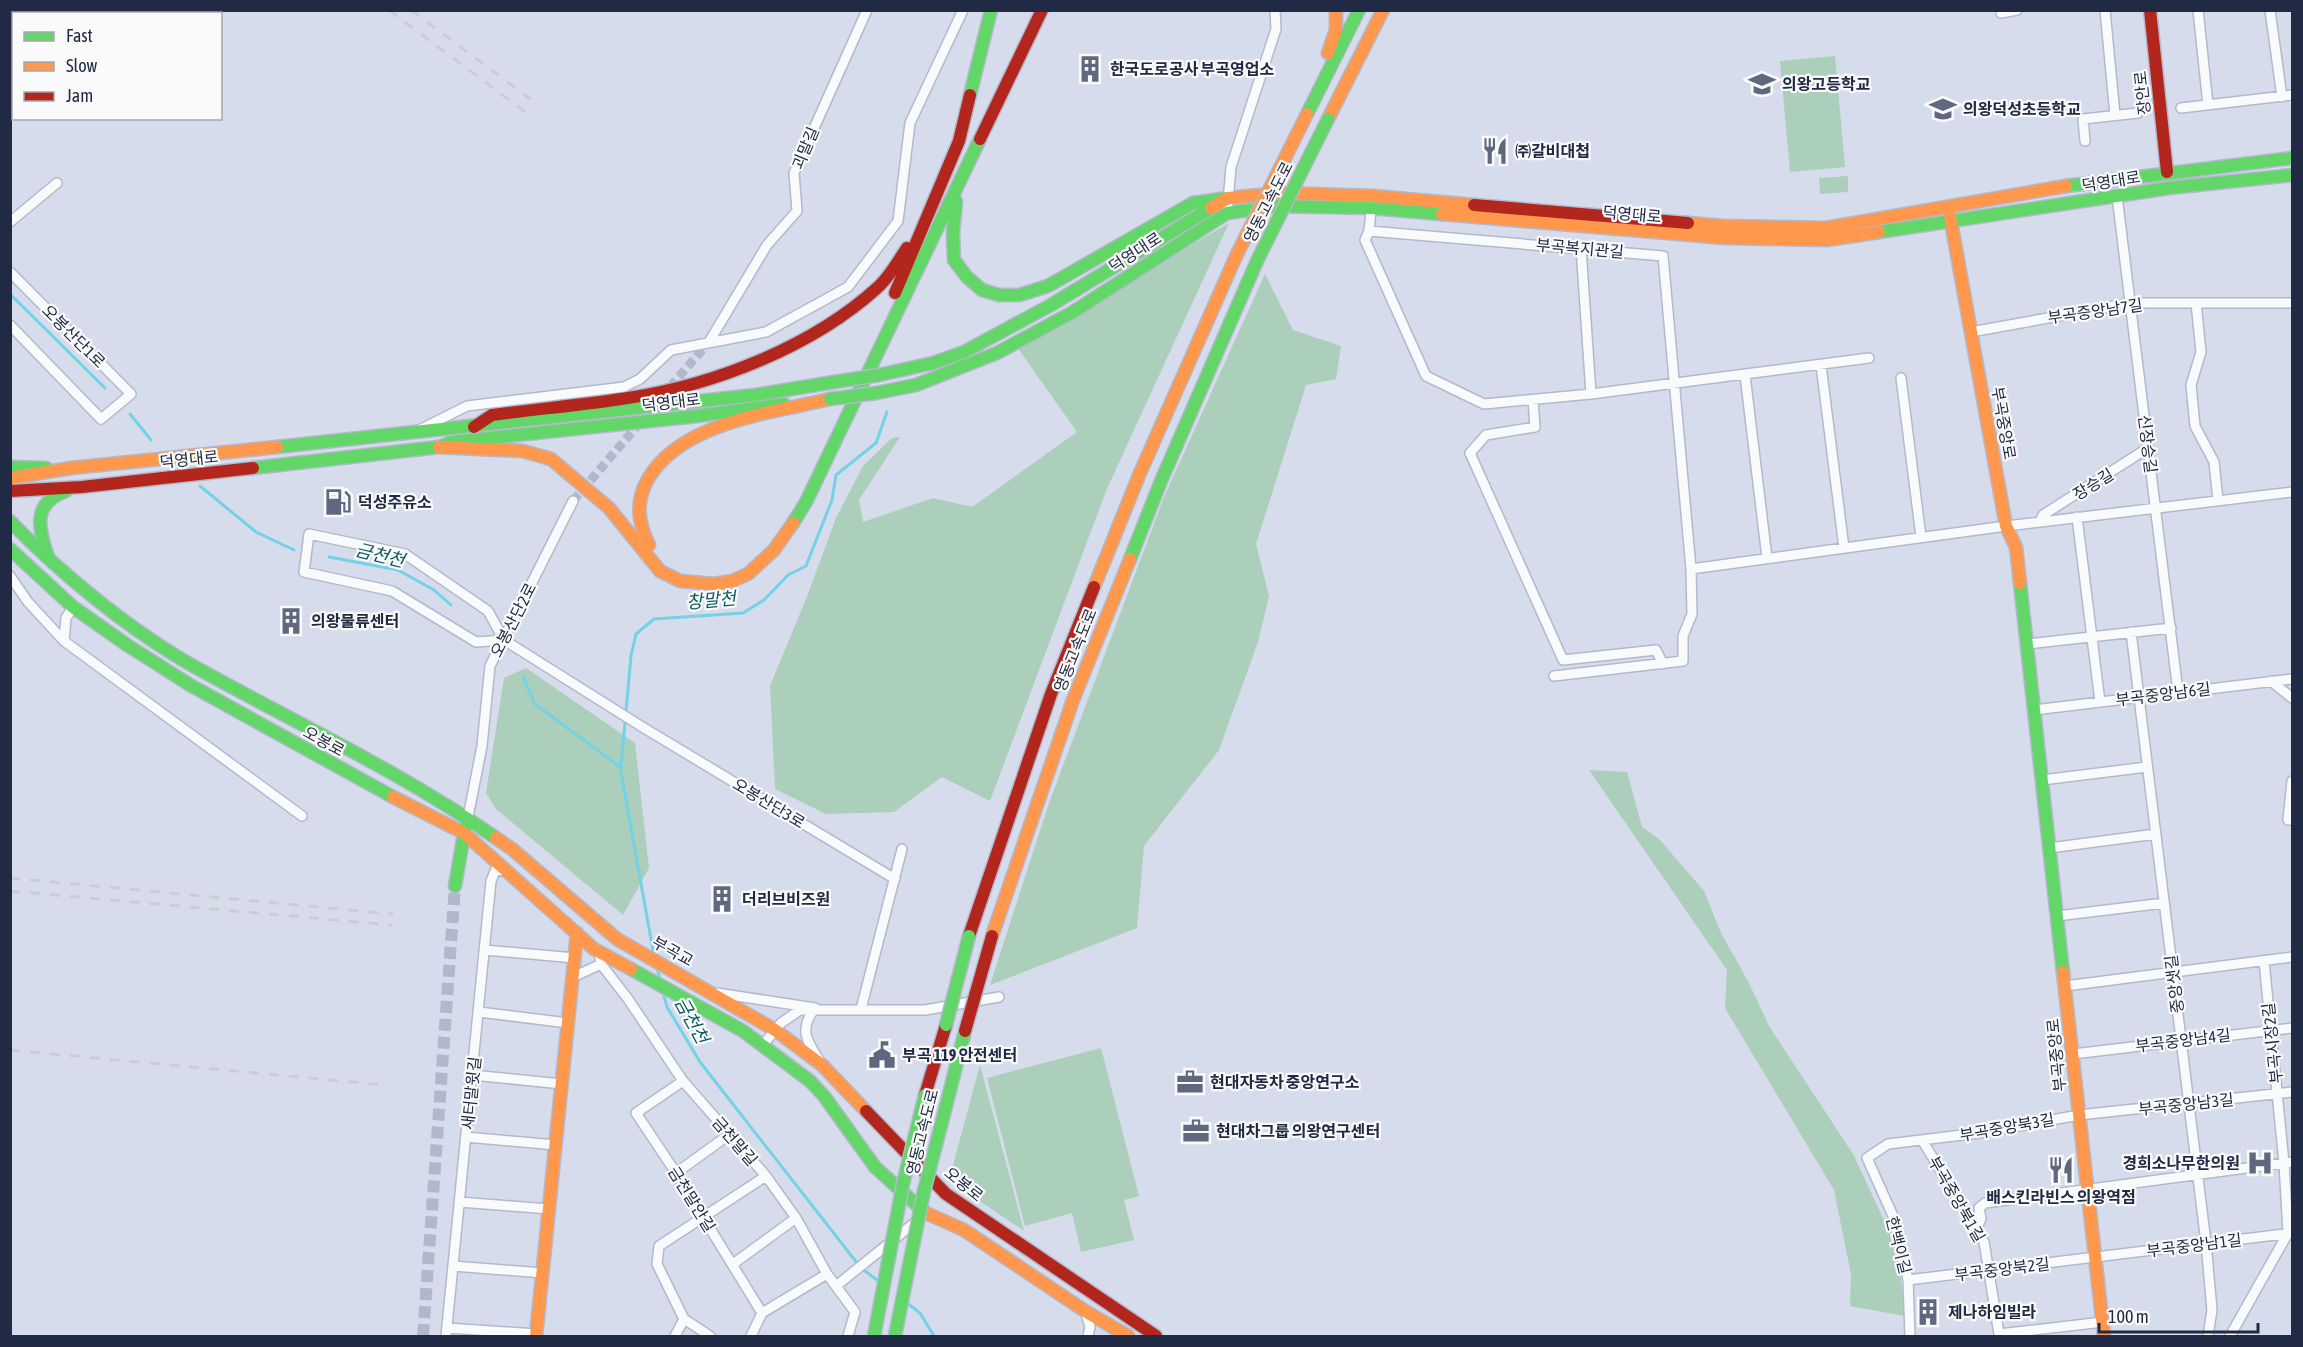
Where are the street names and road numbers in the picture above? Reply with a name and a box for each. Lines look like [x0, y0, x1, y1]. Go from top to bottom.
street label: 장안로 [2131, 70, 2153, 116]
street label: 괴말길 [788, 124, 822, 172]
street label: 영동고속도로 [1240, 158, 1296, 245]
street label: 덕영대로 [2081, 167, 2142, 194]
street label: 덕영대로 [1602, 202, 1662, 226]
street label: 덕영대로 [1105, 228, 1165, 276]
street label: 부곡복지관길 [1535, 235, 1625, 261]
street label: 부곡중앙남7길 [2046, 295, 2144, 327]
street label: 오봉산단1로 [39, 301, 109, 371]
street label: 부곡중앙로 [1989, 385, 2019, 461]
street label: 덕영대로 [641, 389, 702, 415]
street label: 신장승길 [2135, 414, 2161, 474]
street label: 덕영대로 [159, 447, 219, 471]
street label: 장승길 [2070, 465, 2116, 503]
street label: 오봉산단2로 [487, 580, 540, 660]
street label: 영동고속도로 [1050, 605, 1100, 694]
street label: 부곡중앙남6길 [2114, 679, 2212, 709]
street label: 오봉로 [300, 722, 348, 760]
street label: 오봉산단3로 [730, 774, 809, 832]
street label: 부곡교 [649, 932, 697, 970]
street label: 중앙샛길 [2161, 954, 2187, 1014]
street label: 부곡시장2길 [2259, 1002, 2285, 1084]
street label: 부곡중앙로 [2043, 1017, 2069, 1093]
street label: 부곡중앙남4길 [2134, 1025, 2232, 1055]
street label: 새터말윗길 [458, 1055, 484, 1131]
street label: 영동고속도로 [903, 1087, 941, 1177]
street label: 부곡중앙남3길 [2137, 1090, 2235, 1118]
street label: 부곡중앙북3길 [1958, 1110, 2056, 1144]
street label: 금천말길 [709, 1113, 761, 1169]
street label: 부곡중앙북1길 [1925, 1153, 1989, 1245]
street label: 금천말안길 [665, 1163, 719, 1235]
street label: 오봉로 [941, 1163, 987, 1205]
street label: 한백이길 [1883, 1214, 1915, 1276]
street label: 부곡중앙남1길 [2145, 1230, 2243, 1260]
street label: 부곡중앙북2길 [1953, 1254, 2051, 1284]

